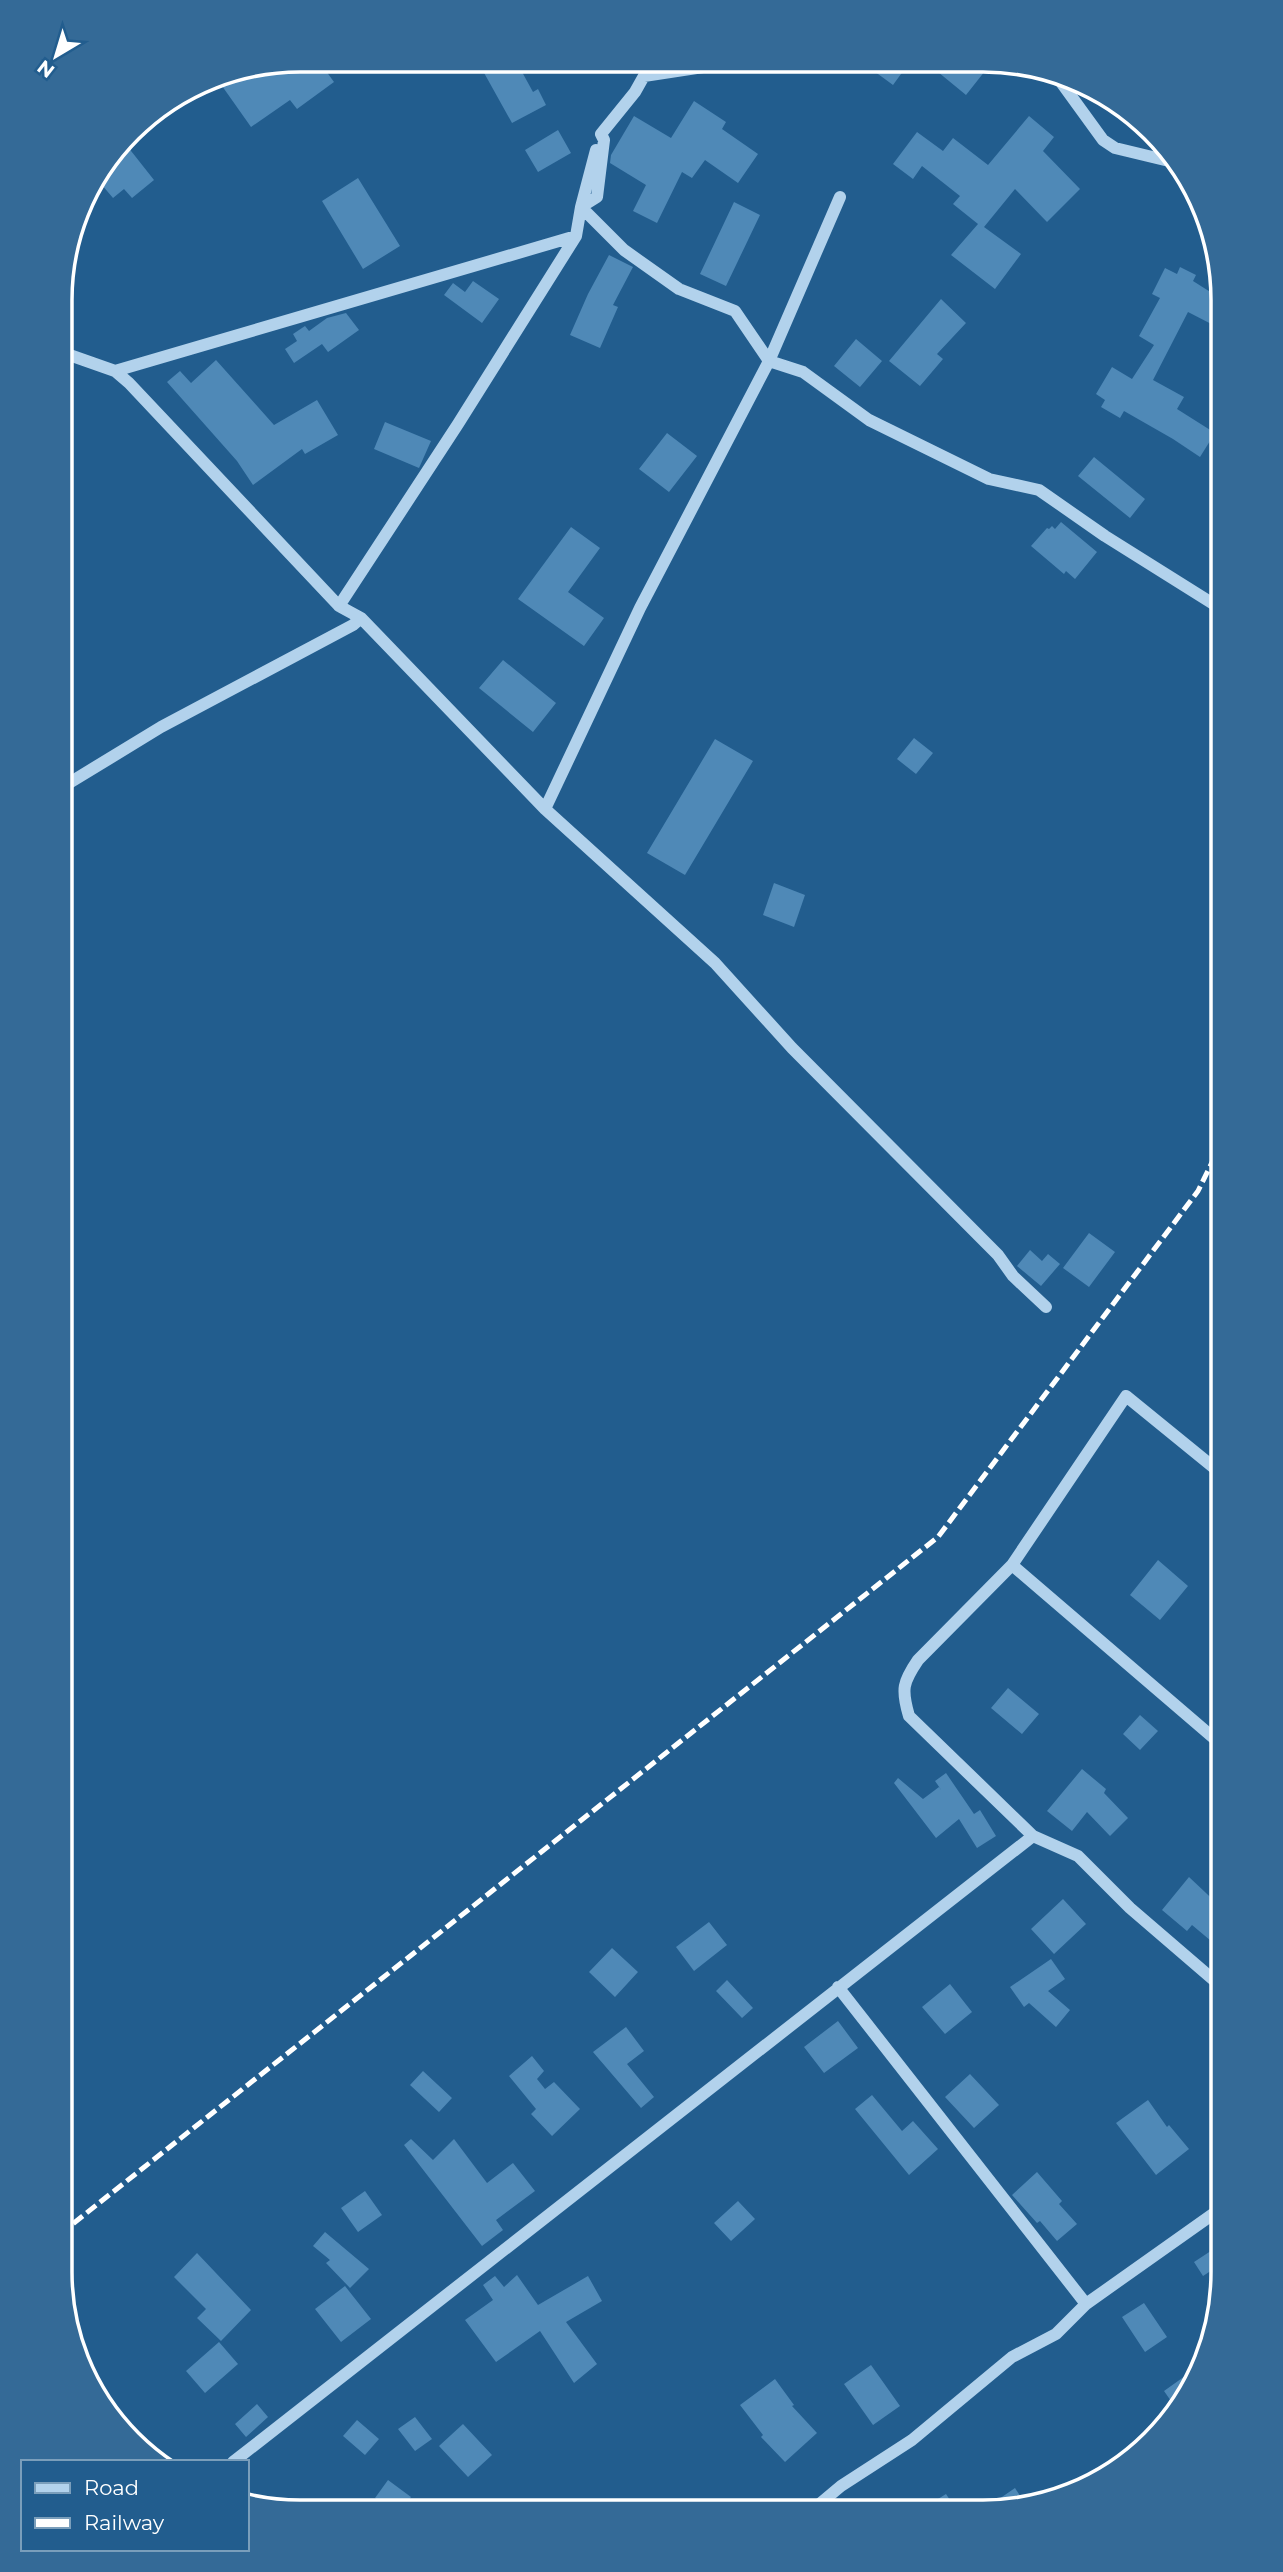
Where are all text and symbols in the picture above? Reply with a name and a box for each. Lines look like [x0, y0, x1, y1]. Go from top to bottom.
north arrow [21, 21, 91, 91]
text: N [33, 55, 59, 83]
legend [21, 2460, 248, 2551]
text: Road [84, 2475, 139, 2500]
text: Railway [84, 2510, 165, 2535]

